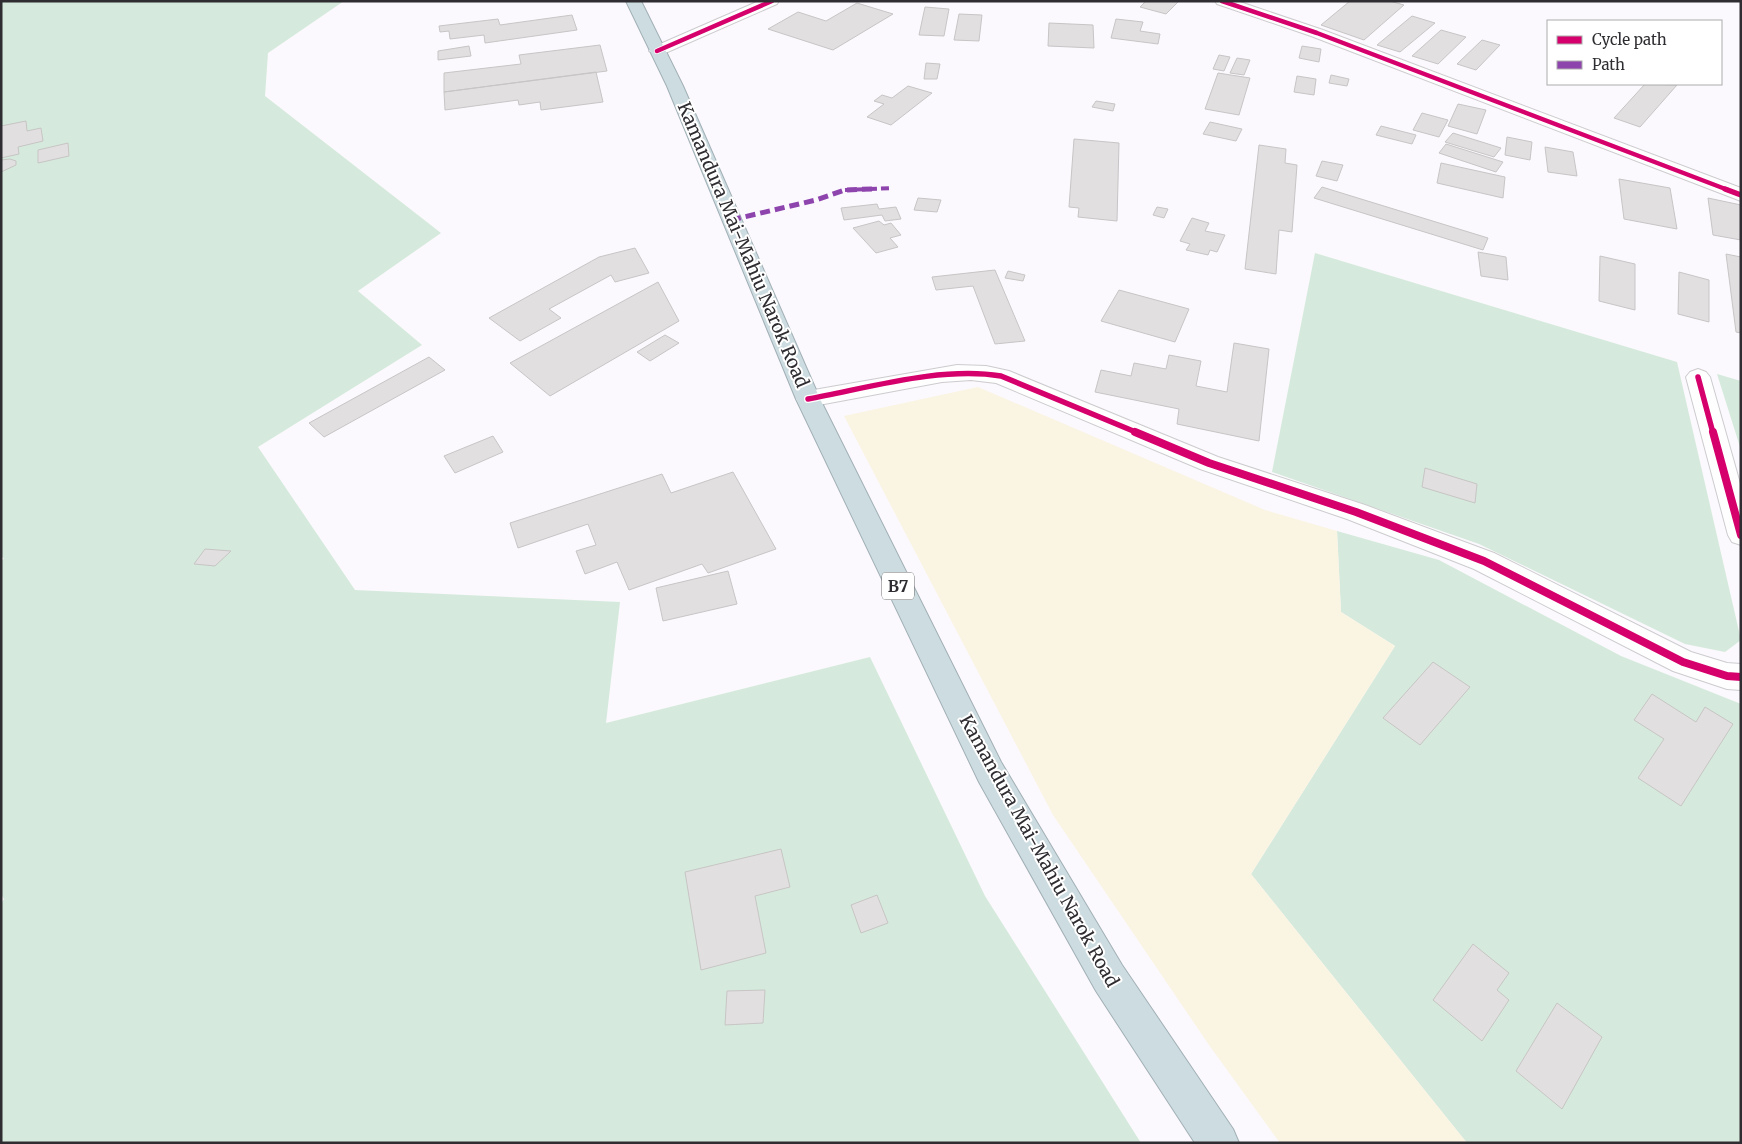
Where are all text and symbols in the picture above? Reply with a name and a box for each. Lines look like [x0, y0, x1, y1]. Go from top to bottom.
legend [1547, 20, 1722, 85]
text: Cycle path [1592, 30, 1667, 49]
text: Path [1592, 55, 1625, 74]
street label: Kamandura Mai-Mahiu Narok Road [673, 99, 814, 391]
road number: B7 [882, 572, 914, 600]
street label: Kamandura Mai-Mahiu Narok Road [955, 710, 1124, 991]

